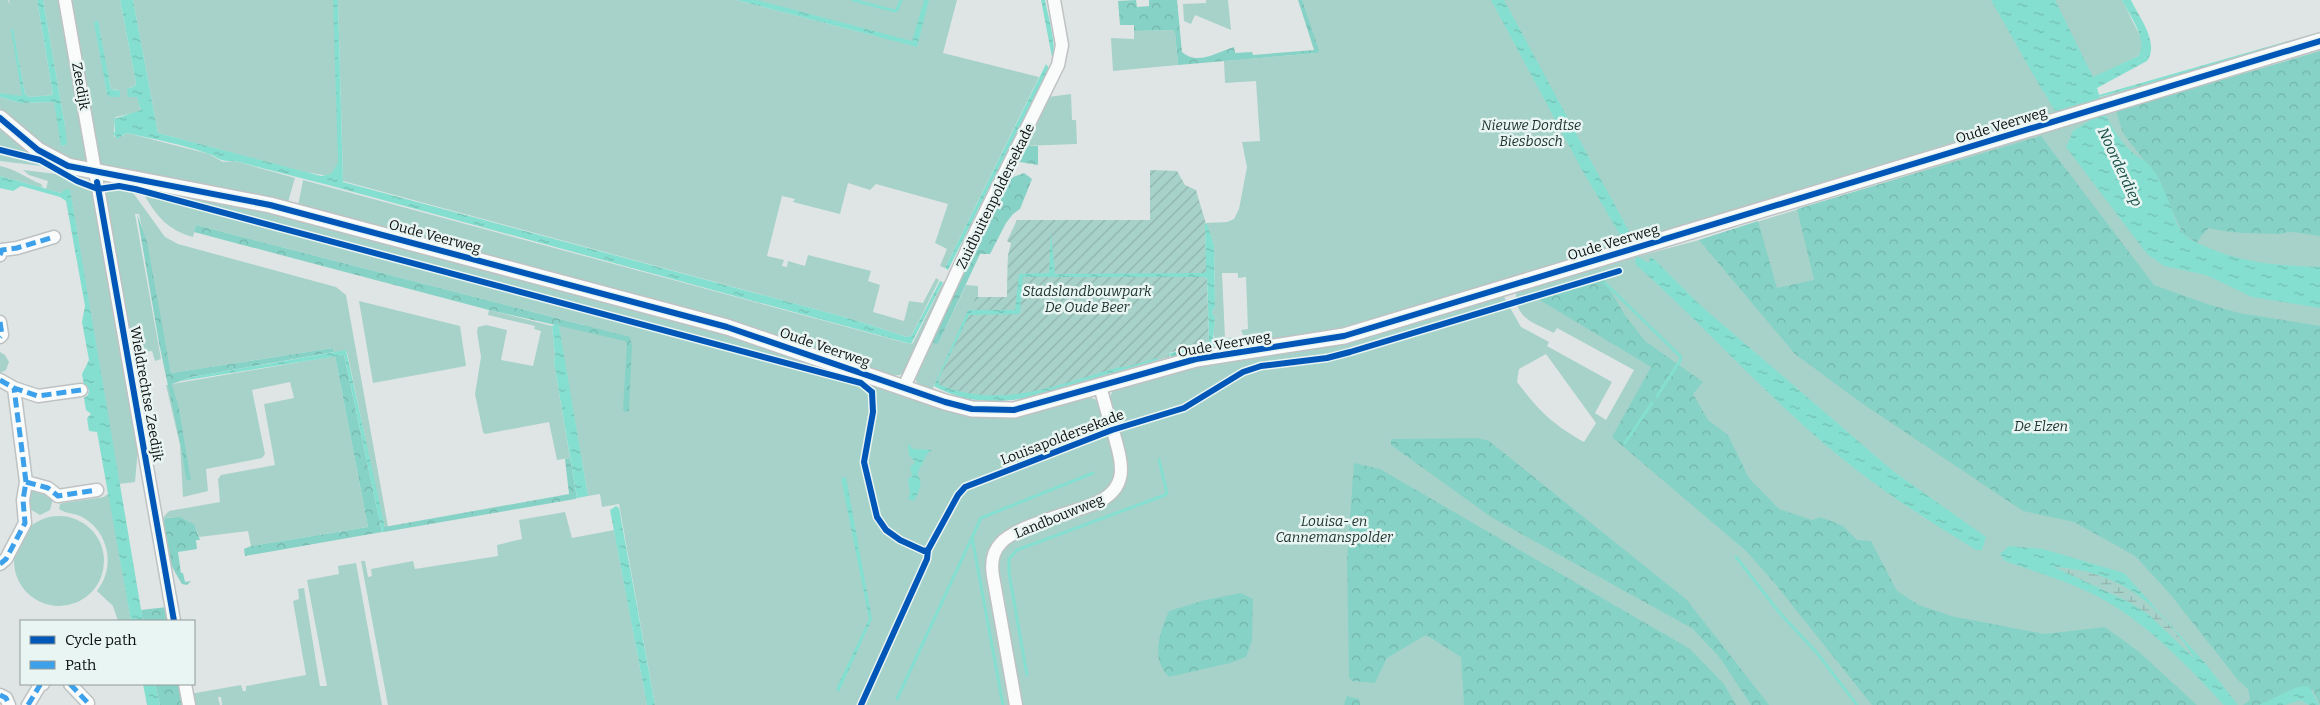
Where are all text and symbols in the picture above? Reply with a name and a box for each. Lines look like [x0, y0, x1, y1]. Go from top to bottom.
street label: Zeedijk [68, 61, 93, 111]
street label: Oude Veerweg [1954, 103, 2049, 147]
park label: Nieuwe Dordtse Biesbosch [1481, 117, 1581, 150]
street label: Zuidbuitenpoldersekade [953, 121, 1038, 272]
water label: Noorderdiep [2094, 124, 2146, 210]
street label: Oude Veerweg [387, 216, 483, 257]
street label: Oude Veerweg [1566, 220, 1661, 264]
park label: Stadslandbouwpark De Oude Beer [1022, 283, 1152, 316]
street label: Oude Veerweg [777, 324, 872, 371]
street label: Wieldrechtse Zeedijk [126, 325, 167, 463]
street label: Oude Veerweg [1176, 328, 1272, 361]
street label: Louisapoldersekade [998, 406, 1126, 469]
park label: De Elzen [2014, 418, 2068, 435]
street label: Landbouwweg [1012, 491, 1107, 542]
park label: Louisa- en Cannemanspolder [1275, 513, 1394, 546]
legend [20, 620, 195, 685]
text: Cycle path [65, 631, 137, 649]
text: Path [65, 656, 97, 674]

